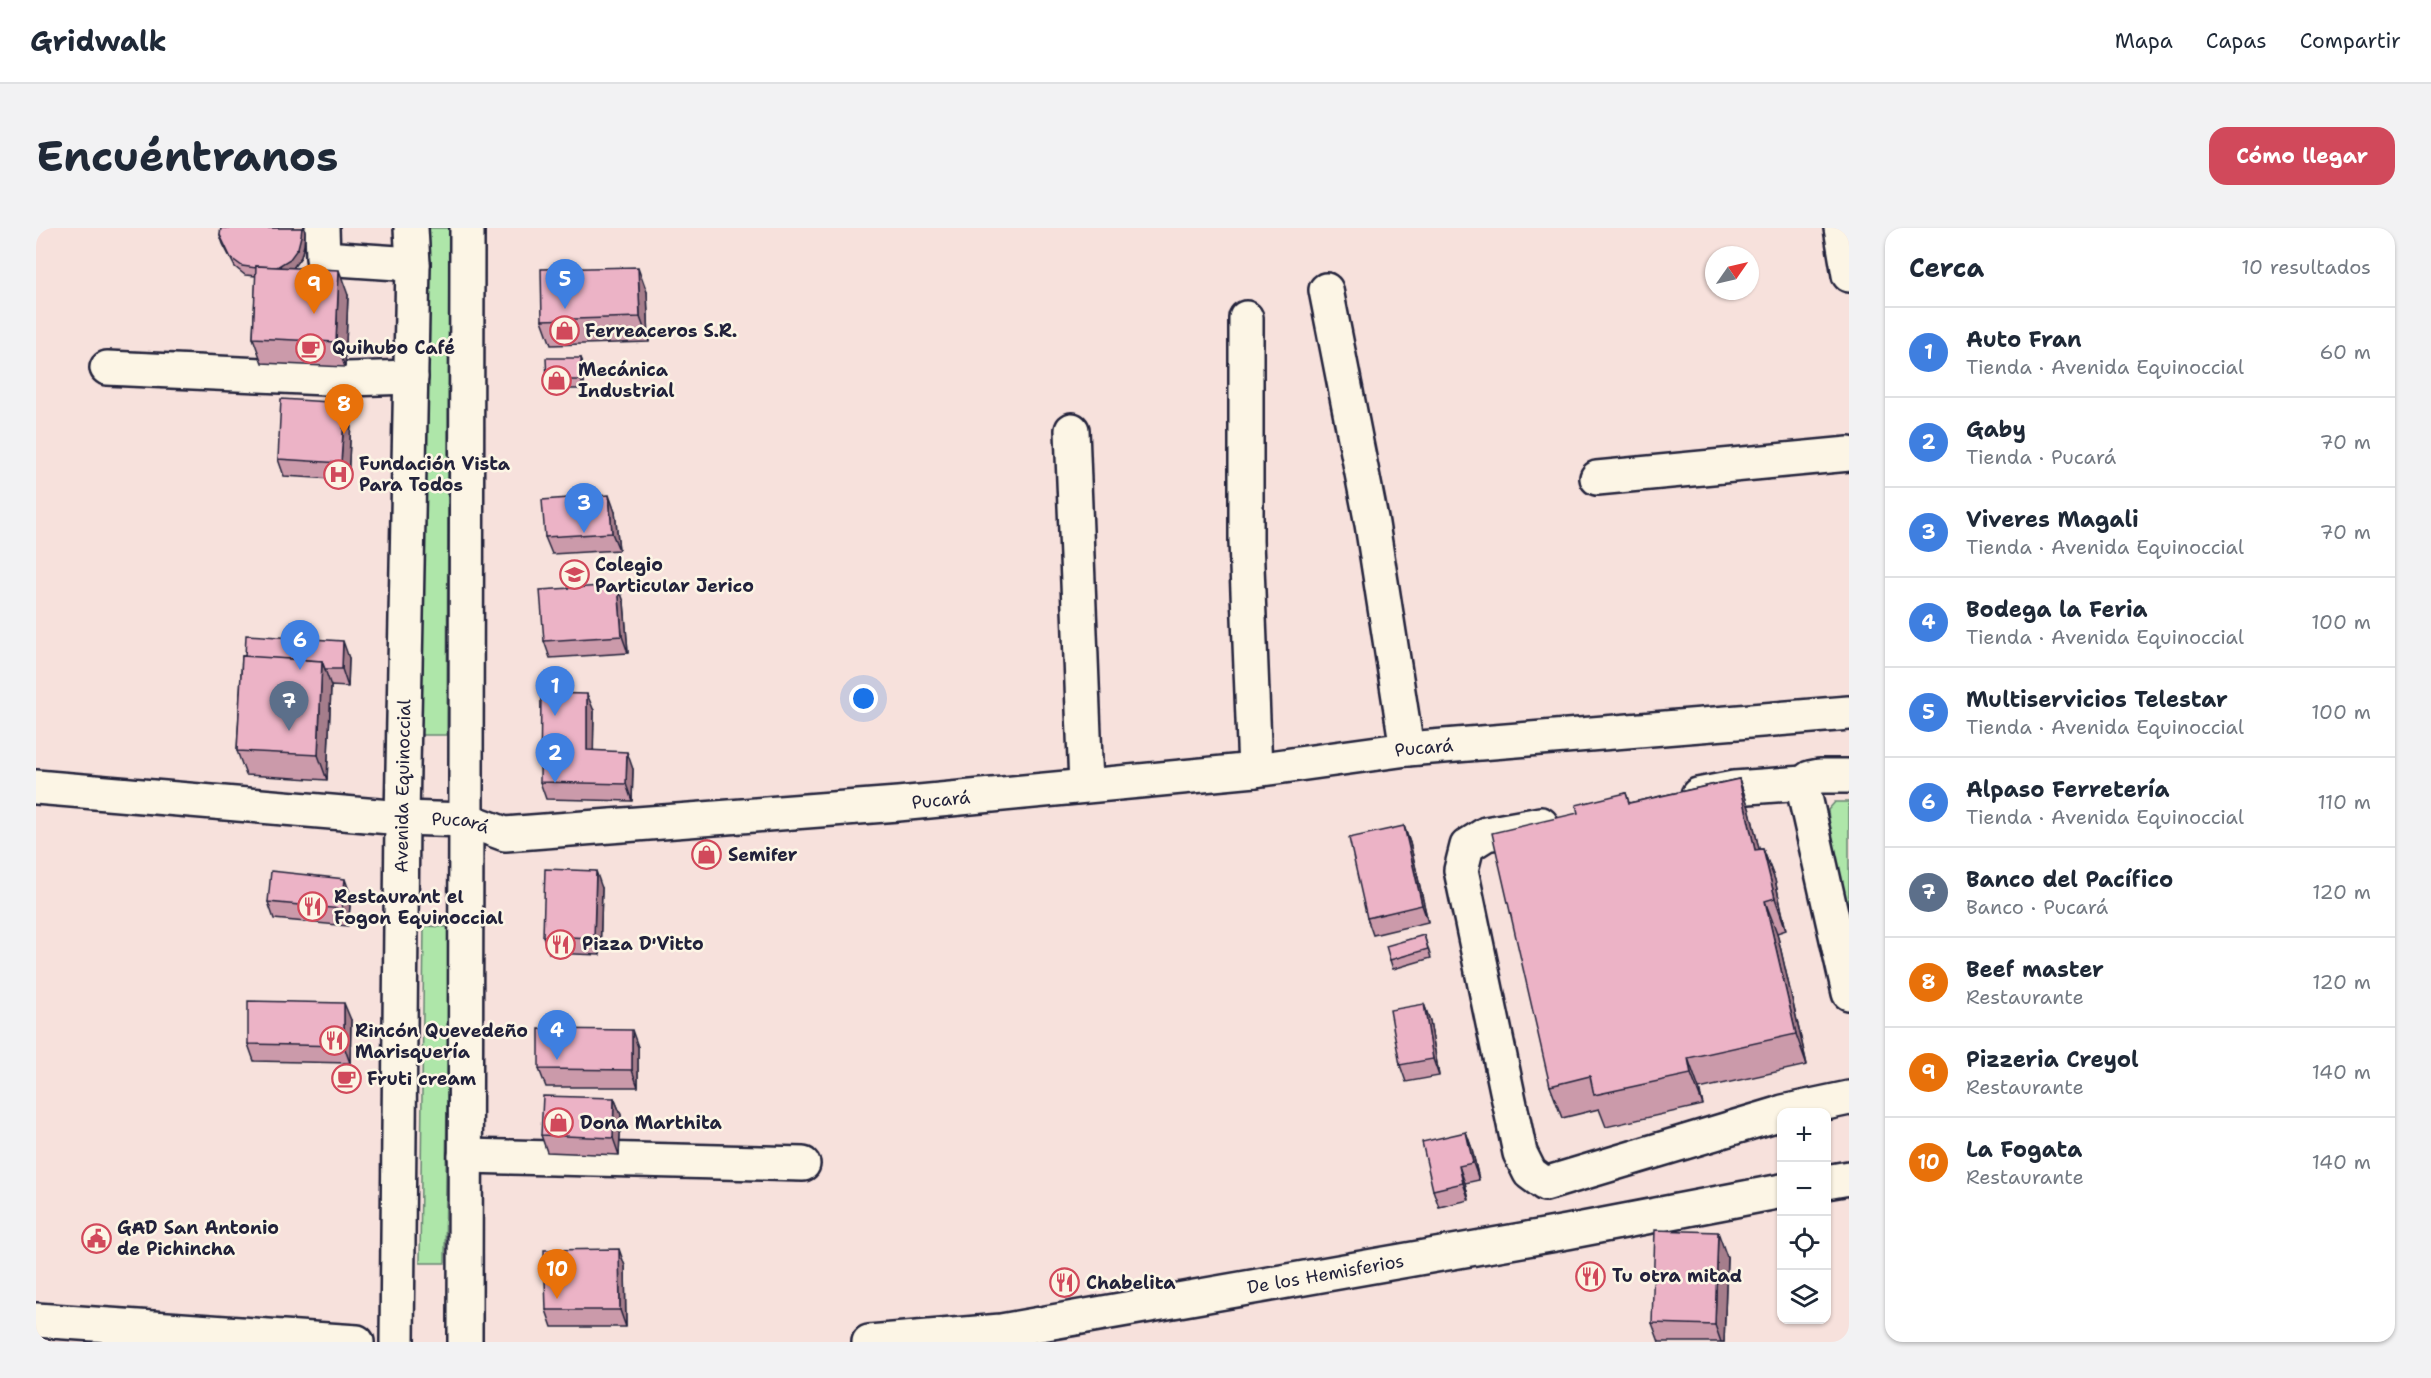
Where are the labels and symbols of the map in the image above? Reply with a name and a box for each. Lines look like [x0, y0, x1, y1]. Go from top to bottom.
north arrow [1705, 246, 1759, 300]
pin: 5 [546, 260, 584, 309]
pin: 9 [294, 264, 334, 314]
shop icon: Ferreaceros S.R. [548, 315, 580, 347]
place label: Ferreaceros S.R. [585, 319, 737, 343]
cafe icon: Quihubo Café [295, 332, 327, 364]
place label: Quihubo Café [332, 336, 455, 360]
place label: Mecánica Industrial [578, 358, 675, 403]
shop icon: Mecánica Industrial [541, 364, 573, 396]
pin: 8 [324, 384, 364, 434]
place label: Fundación Vista Para Todos [359, 452, 511, 497]
hospital icon: Fundación Vista Para Todos [322, 458, 354, 490]
pin: 3 [564, 484, 604, 533]
place label: Colegio Particular Jerico [595, 553, 754, 598]
school or university icon: Colegio Particular Jerico [558, 559, 590, 591]
pin: 6 [280, 620, 320, 670]
pin: 1 [536, 666, 574, 716]
pin: 7 [270, 682, 308, 731]
your location [849, 684, 878, 713]
street label: Avenida Equinoccial [389, 698, 416, 873]
street label: Pucará [1393, 733, 1454, 763]
pin: 2 [536, 734, 574, 783]
street label: Pucará [910, 785, 971, 815]
street label: Pucará [431, 807, 493, 839]
shop icon: Semifer [691, 839, 723, 871]
place label: Semifer [728, 843, 798, 867]
place label: Restaurant el Fogon Equinoccial [334, 885, 504, 930]
restaurant icon: Restaurant el Fogon Equinoccial [297, 891, 329, 923]
restaurant icon: Pizza D'Vitto [545, 928, 577, 960]
place label: Pizza D'Vitto [582, 932, 704, 956]
pin: 4 [538, 1010, 576, 1060]
place label: Rincón Quevedeño Marisquería [355, 1019, 528, 1064]
restaurant icon: Rincón Quevedeño Marisquería [318, 1025, 350, 1057]
cafe icon: Fruti cream [330, 1063, 362, 1095]
place label: Fruti cream [367, 1067, 477, 1091]
shop icon: Dona Marthita [543, 1107, 575, 1139]
place label: Dona Marthita [580, 1111, 723, 1135]
place label: GAD San Antonio de Pichincha [117, 1216, 279, 1261]
public building icon: GAD San Antonio de Pichincha [80, 1222, 112, 1254]
street label: De los Hemisferios [1245, 1249, 1406, 1300]
pin: 10 [538, 1250, 576, 1299]
restaurant icon: Tu otra mitad [1575, 1260, 1607, 1292]
place label: Tu otra mitad [1612, 1264, 1742, 1288]
restaurant icon: Chabelita [1049, 1267, 1081, 1299]
place label: Chabelita [1086, 1271, 1176, 1295]

